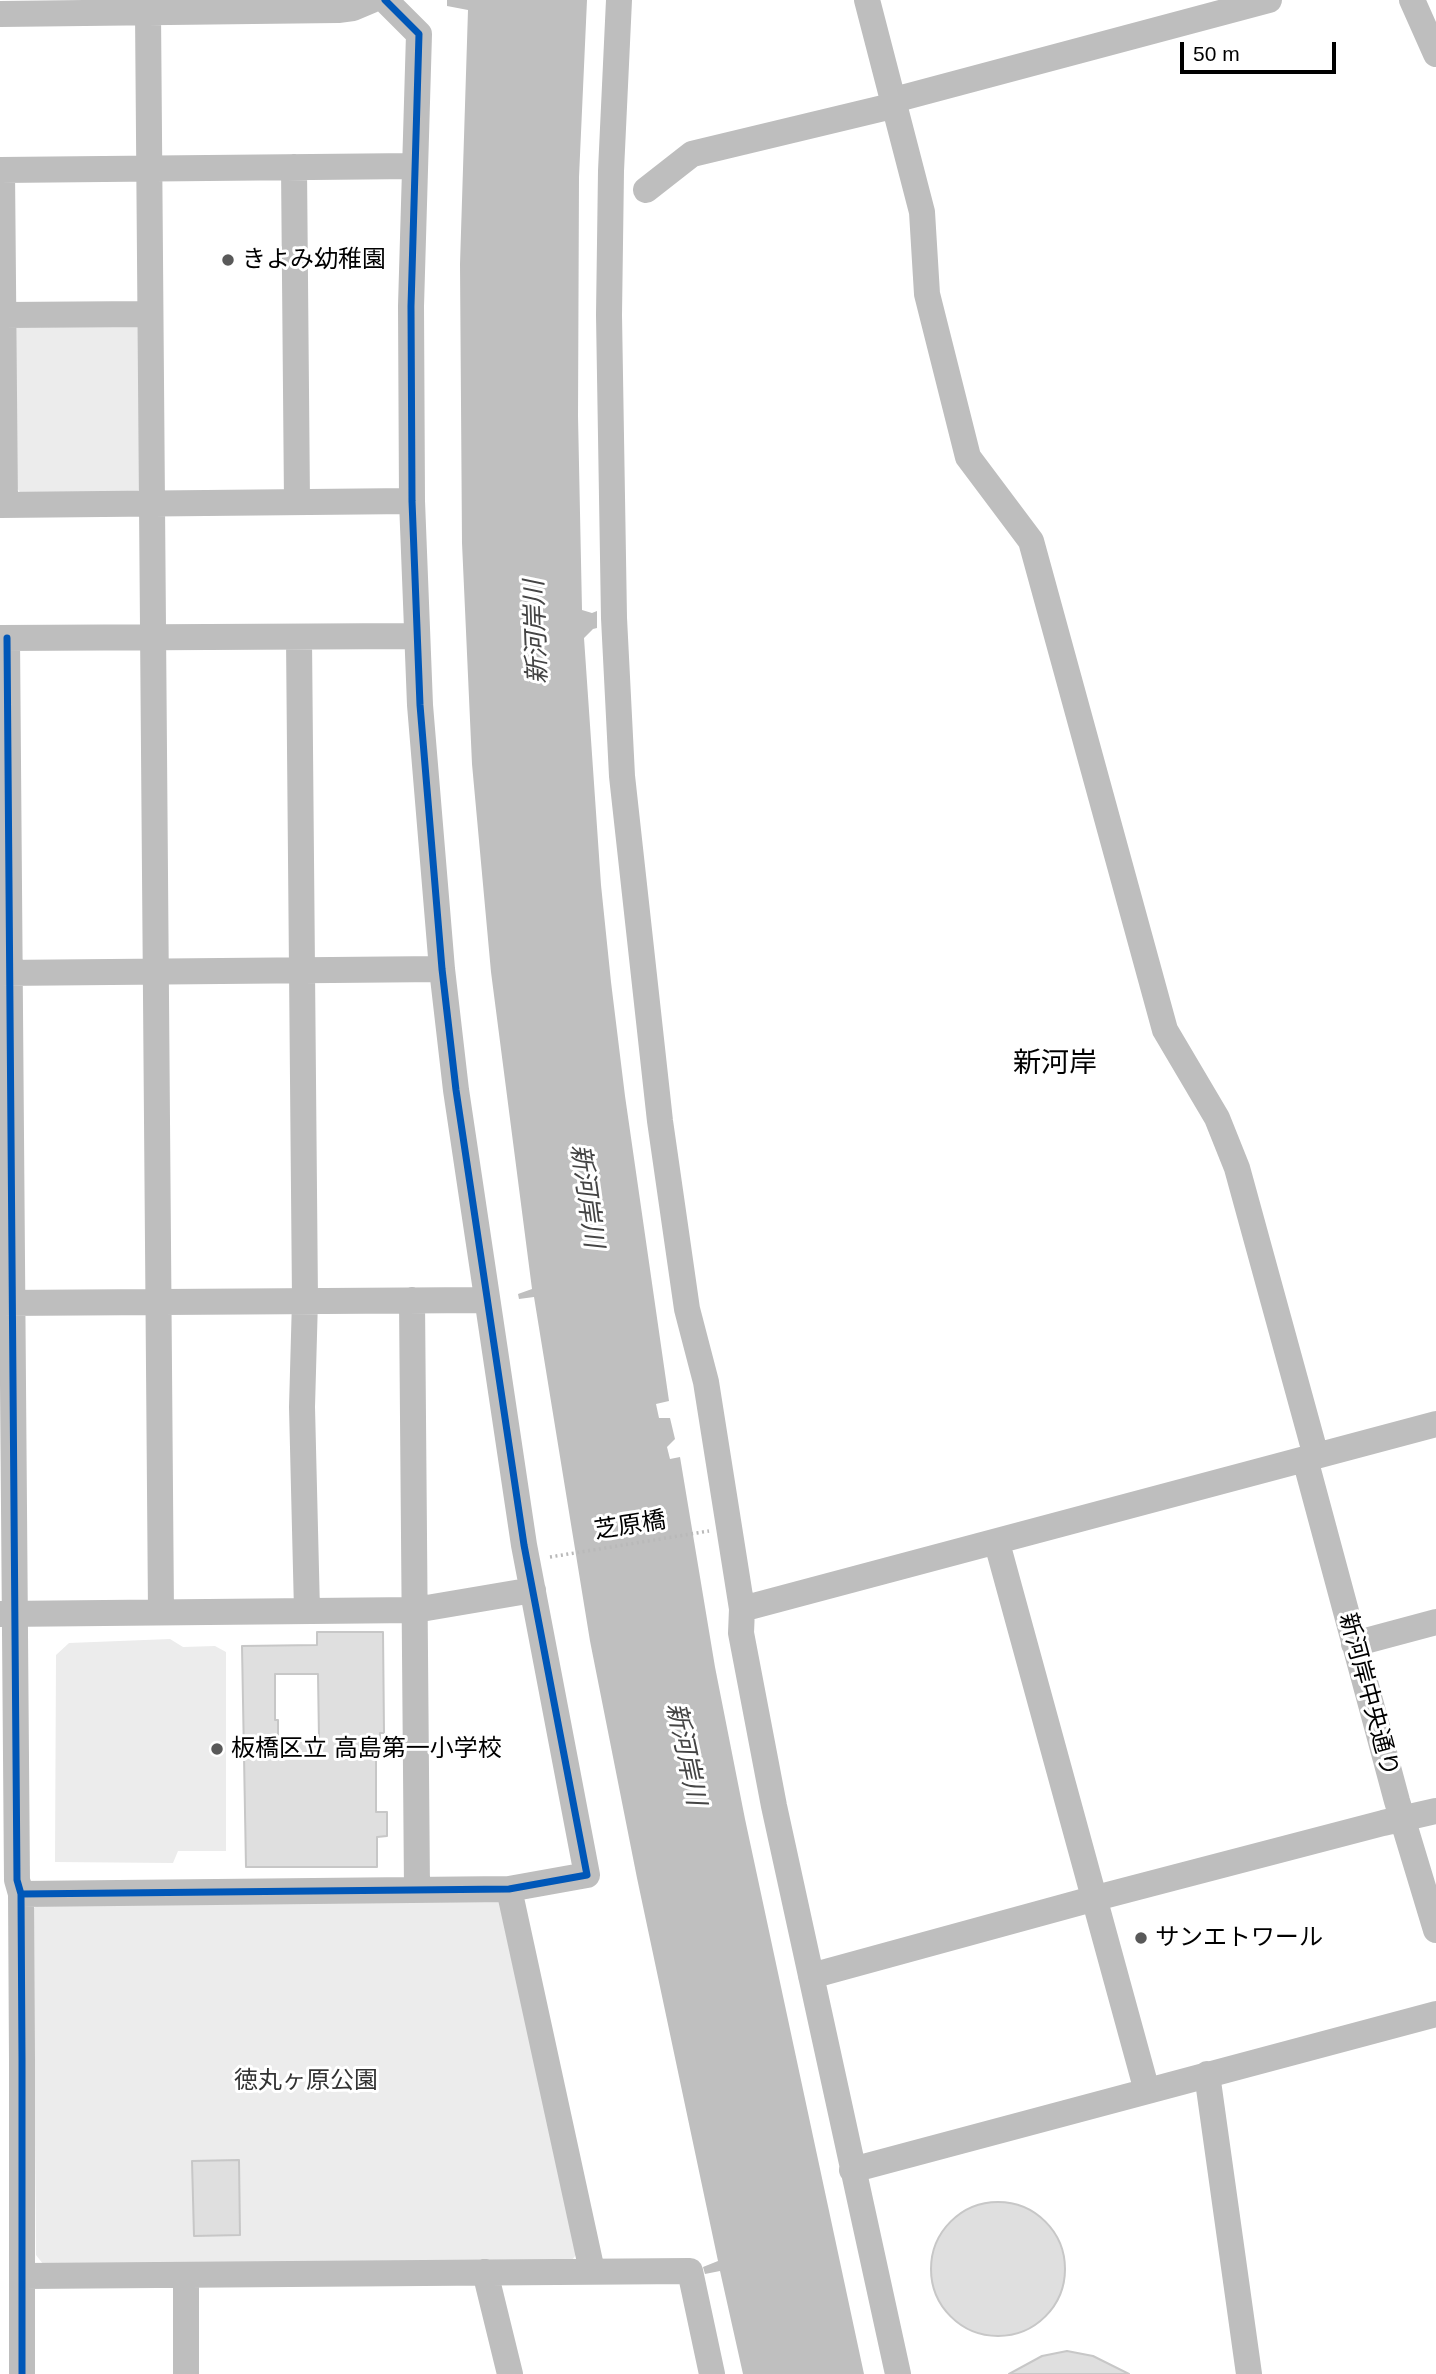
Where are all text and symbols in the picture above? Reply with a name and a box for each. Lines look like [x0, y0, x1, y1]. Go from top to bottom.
scale bar [1184, 28, 1340, 72]
text: 50 m [1193, 42, 1240, 65]
place label: きよみ幼稚園 [242, 246, 386, 274]
marker: きよみ幼稚園 [220, 252, 236, 268]
water label: 新河岸川 [520, 579, 554, 685]
district label: 新河岸 [1013, 1047, 1097, 1081]
water label: 新河岸川 [563, 1142, 609, 1250]
street label: 芝原橋 [592, 1506, 668, 1546]
street label: 新河岸中央通り [1332, 1610, 1404, 1780]
water label: 新河岸川 [659, 1700, 711, 1808]
place label: 板橋区立 高島第一小学校 [231, 1735, 502, 1763]
marker: 板橋区立 高島第一小学校 [209, 1741, 225, 1757]
place label: サンエトワール [1155, 1924, 1323, 1952]
marker: サンエトワール [1133, 1930, 1149, 1946]
park label: 徳丸ヶ原公園 [234, 2067, 378, 2095]

